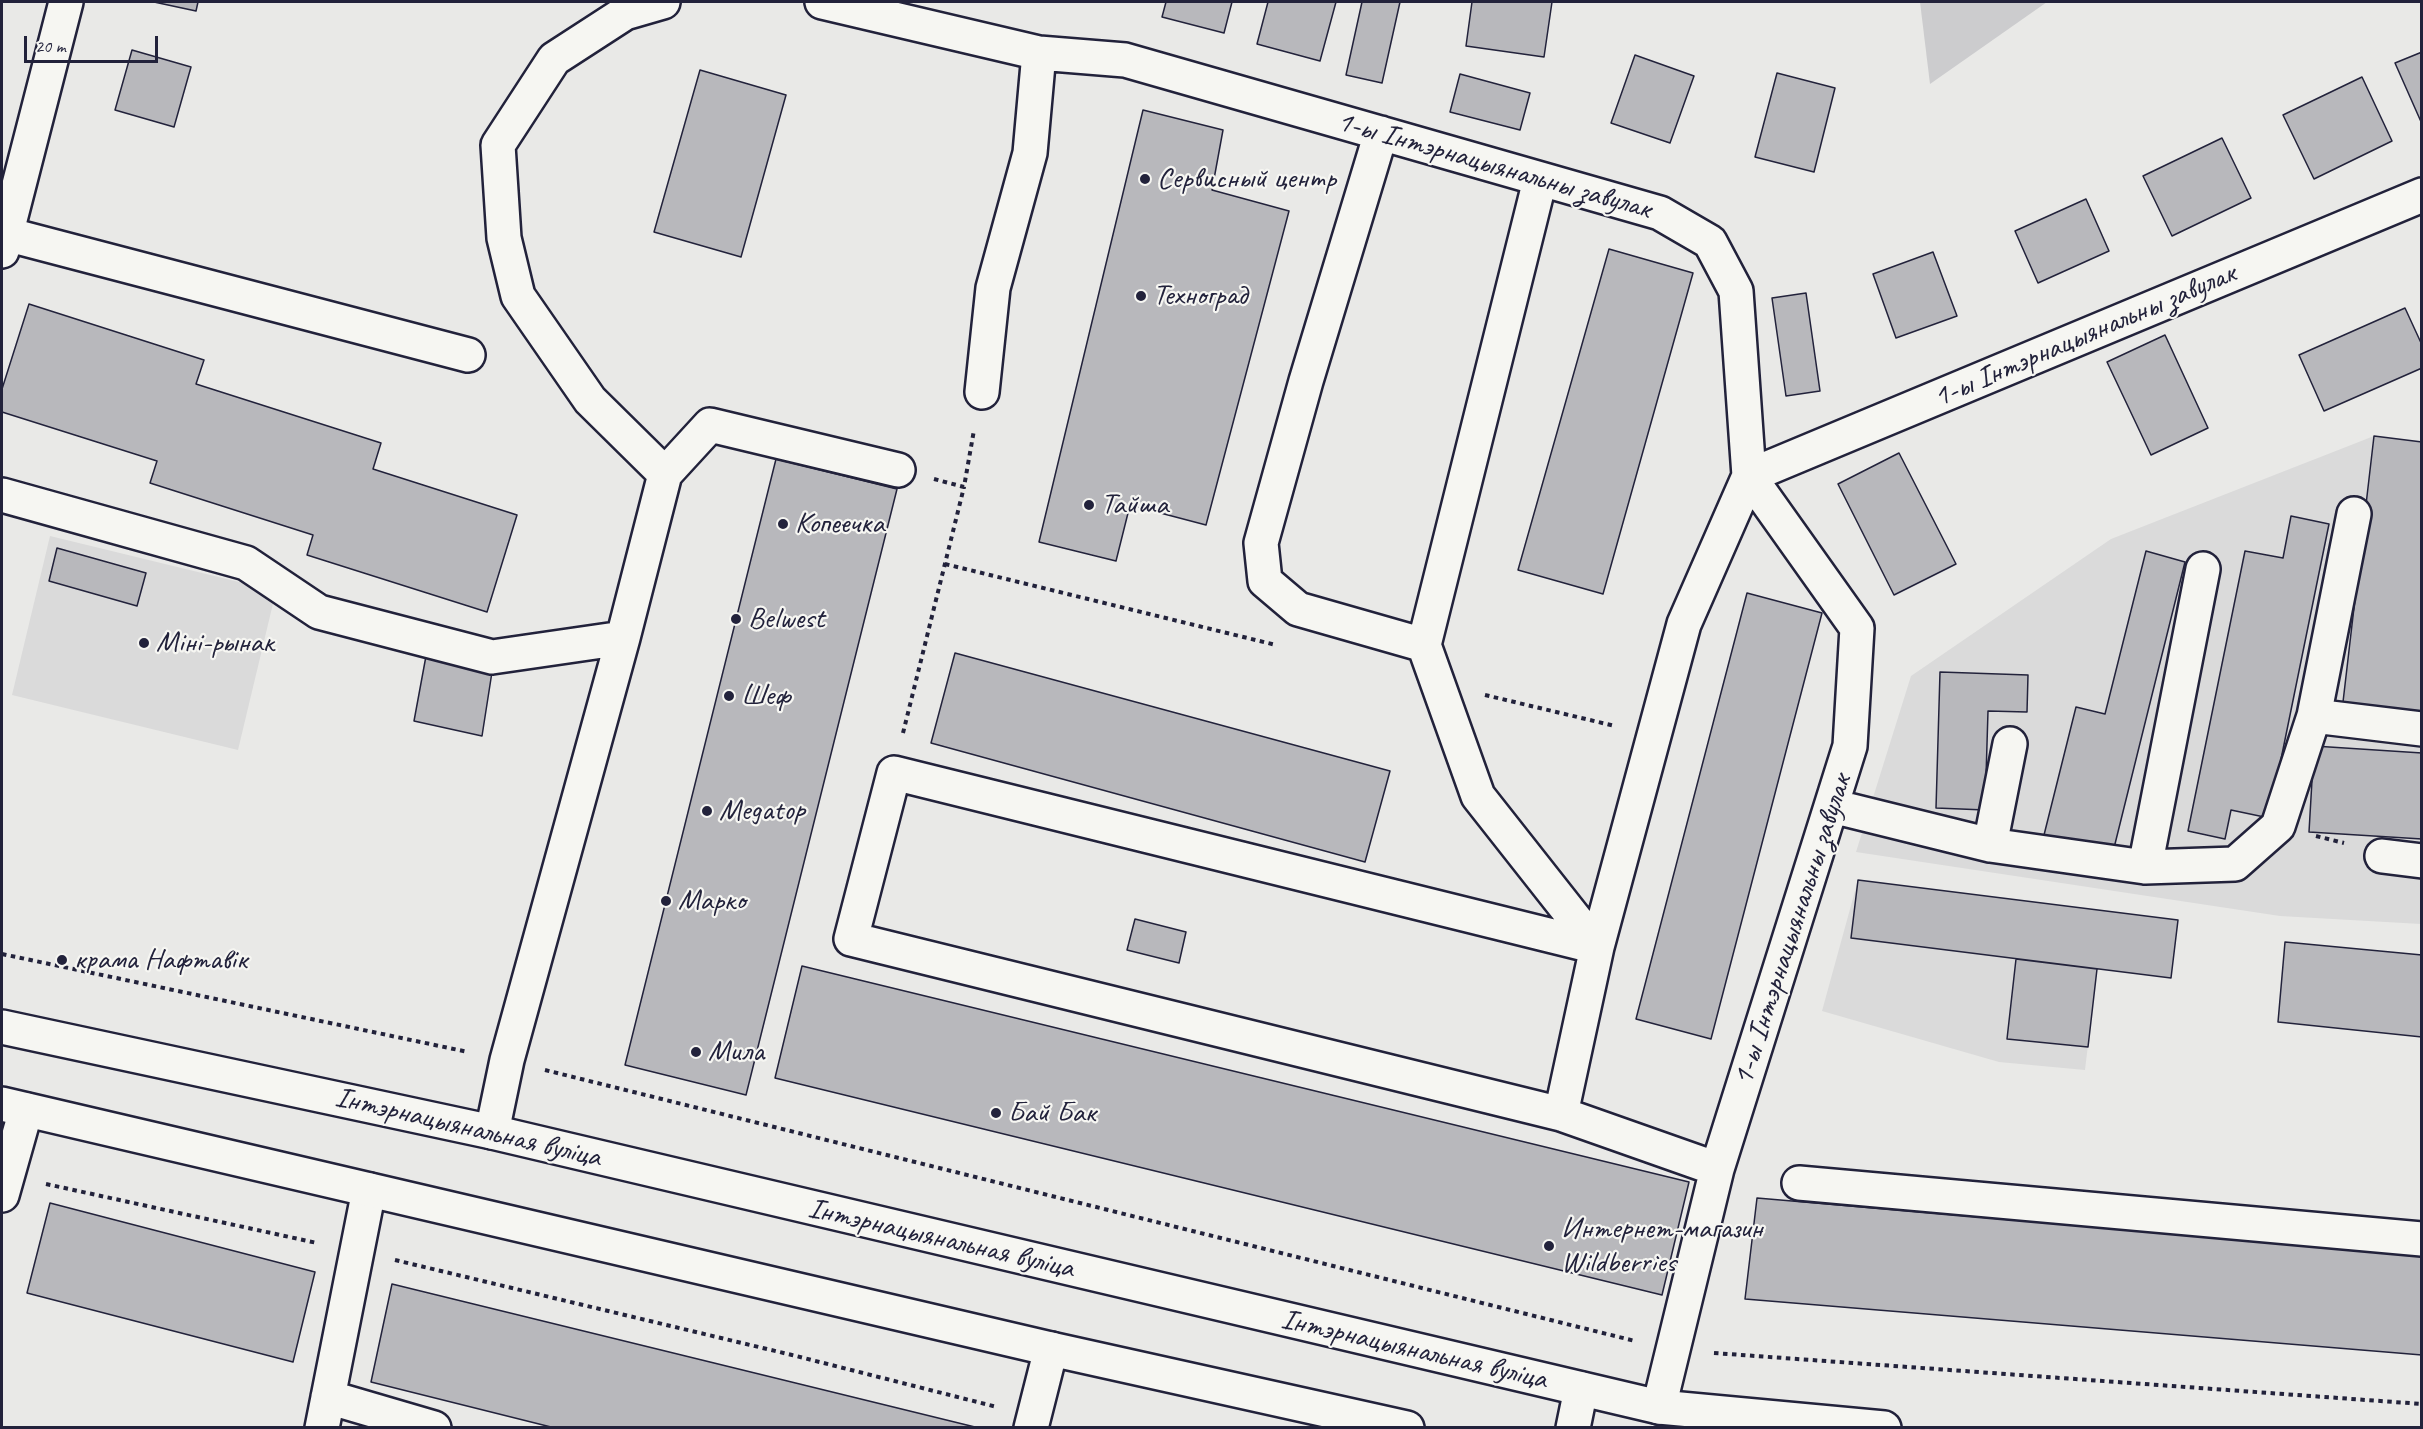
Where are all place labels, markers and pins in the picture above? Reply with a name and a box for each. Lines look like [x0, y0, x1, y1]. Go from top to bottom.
place label: Сервисный центр [1157, 161, 1336, 197]
marker: Сервисный центр [1138, 172, 1152, 186]
place label: Техноград [1153, 278, 1247, 314]
marker: Техноград [1134, 289, 1148, 303]
place label: Тайша [1101, 487, 1168, 523]
marker: Тайша [1082, 498, 1096, 512]
place label: Копеечка [795, 506, 884, 542]
marker: Копеечка [776, 517, 790, 531]
place label: Belwest [748, 601, 824, 637]
marker: Belwest [729, 612, 743, 626]
place label: Міні-рынак [156, 625, 274, 661]
marker: Міні-рынак [137, 636, 151, 650]
place label: Шеф [741, 678, 790, 714]
marker: Шеф [722, 689, 736, 703]
place label: Megatop [719, 793, 805, 829]
marker: Megatop [700, 804, 714, 818]
place label: Марко [678, 883, 746, 919]
marker: Марко [659, 894, 673, 908]
place label: крама Нафтавік [74, 942, 247, 978]
marker: крама Нафтавік [55, 953, 69, 967]
place label: Мила [708, 1034, 764, 1070]
marker: Мила [689, 1045, 703, 1059]
place label: Бай Бак [1008, 1095, 1096, 1131]
marker: Бай Бак [989, 1106, 1003, 1120]
place label: Интернет-магазин Wildberries [1561, 1211, 1763, 1282]
marker: Интернет-магазин Wildberries [1542, 1239, 1556, 1253]

